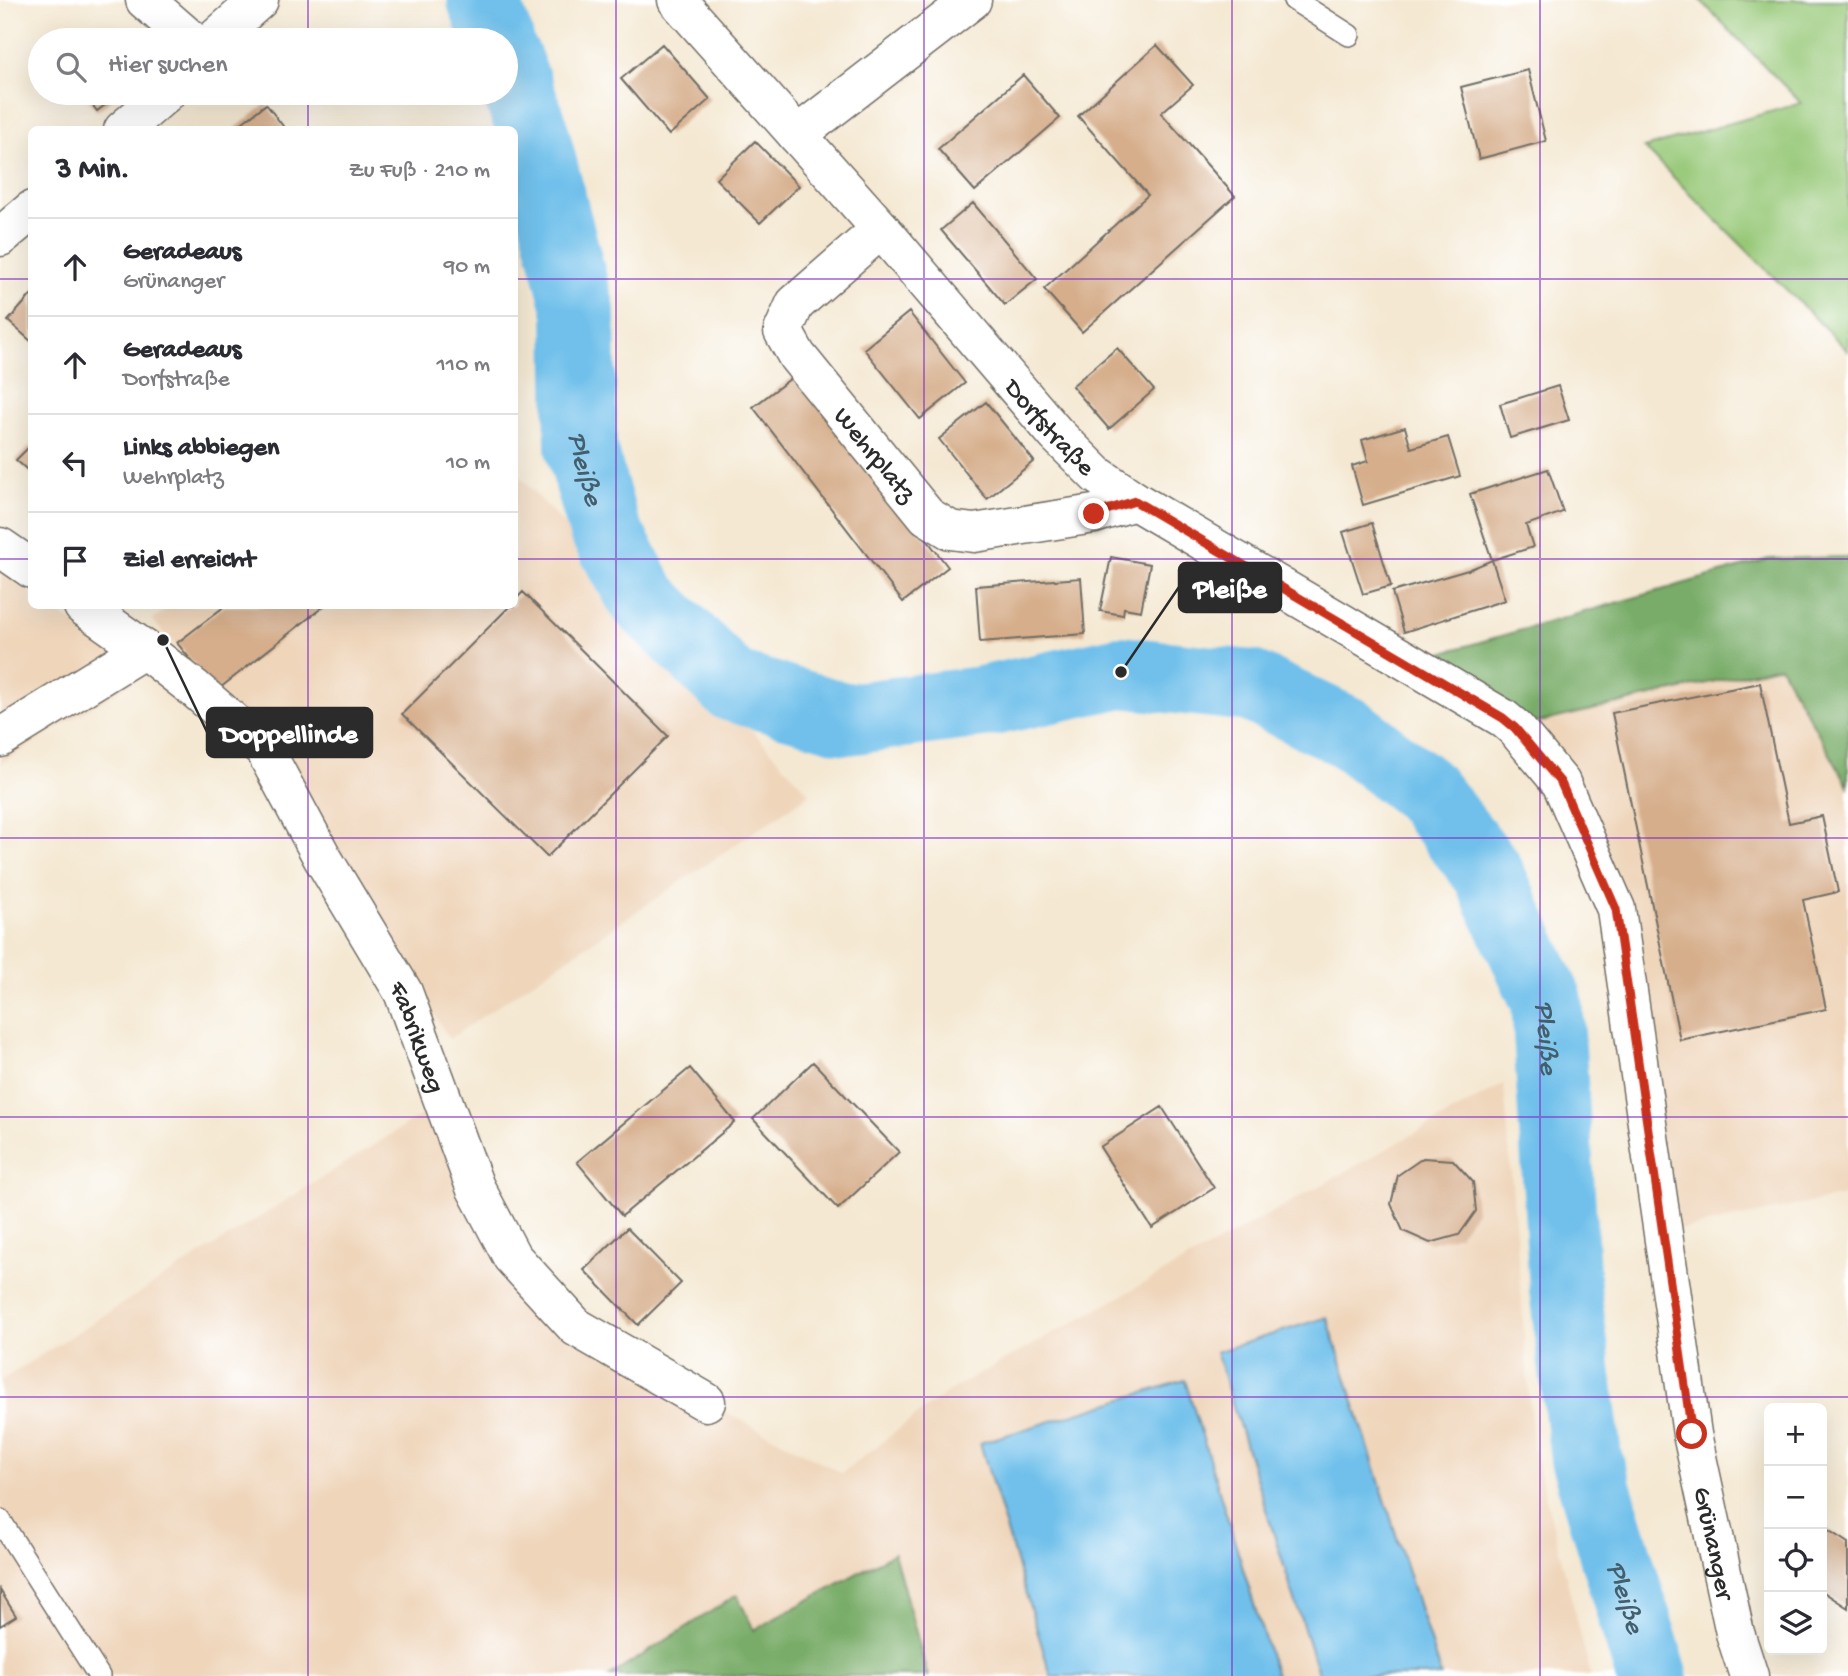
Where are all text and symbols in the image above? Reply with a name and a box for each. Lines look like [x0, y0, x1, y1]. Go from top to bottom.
search box [28, 28, 518, 105]
icon: search [52, 48, 90, 86]
text: Hier suchen [108, 51, 228, 82]
text: 3 Min. [56, 154, 130, 189]
text: Zu Fuß · 210 m [349, 158, 490, 185]
text: Geradeaus [123, 238, 241, 269]
icon: ahead [56, 248, 94, 286]
text: 90 m [444, 254, 490, 281]
text: Grünanger [123, 269, 224, 296]
text: Geradeaus [123, 336, 241, 367]
icon: ahead [56, 346, 94, 384]
text: 110 m [437, 352, 490, 379]
text: Dorfstraße [123, 367, 230, 394]
street label: Dorfstraße [994, 372, 1100, 485]
street label: Wehrplatz [825, 402, 922, 512]
water label: Pleiße [560, 432, 609, 511]
text: Links abbiegen [123, 434, 279, 465]
icon: left [56, 444, 94, 482]
text: 10 m [446, 450, 490, 477]
text: Wehrplatz [123, 465, 224, 492]
route end [1078, 498, 1109, 529]
icon: arrive [56, 542, 94, 580]
text: Ziel erreicht [123, 546, 255, 577]
callout: Pleiße [1179, 563, 1281, 612]
text: Pleiße [1191, 575, 1268, 608]
callout: Doppellinde [207, 708, 372, 757]
text: Doppellinde [217, 720, 359, 753]
street label: Fabrikweg [380, 976, 450, 1098]
water label: Pleiße [1526, 1000, 1564, 1077]
map controls [1764, 1403, 1827, 1655]
button: + [1764, 1403, 1827, 1466]
route start [1676, 1418, 1707, 1449]
button: − [1764, 1466, 1827, 1529]
street label: Grünanger [1684, 1485, 1739, 1606]
button: locate [1764, 1529, 1827, 1592]
water label: Pleiße [1597, 1558, 1651, 1639]
button: layers [1764, 1592, 1827, 1655]

